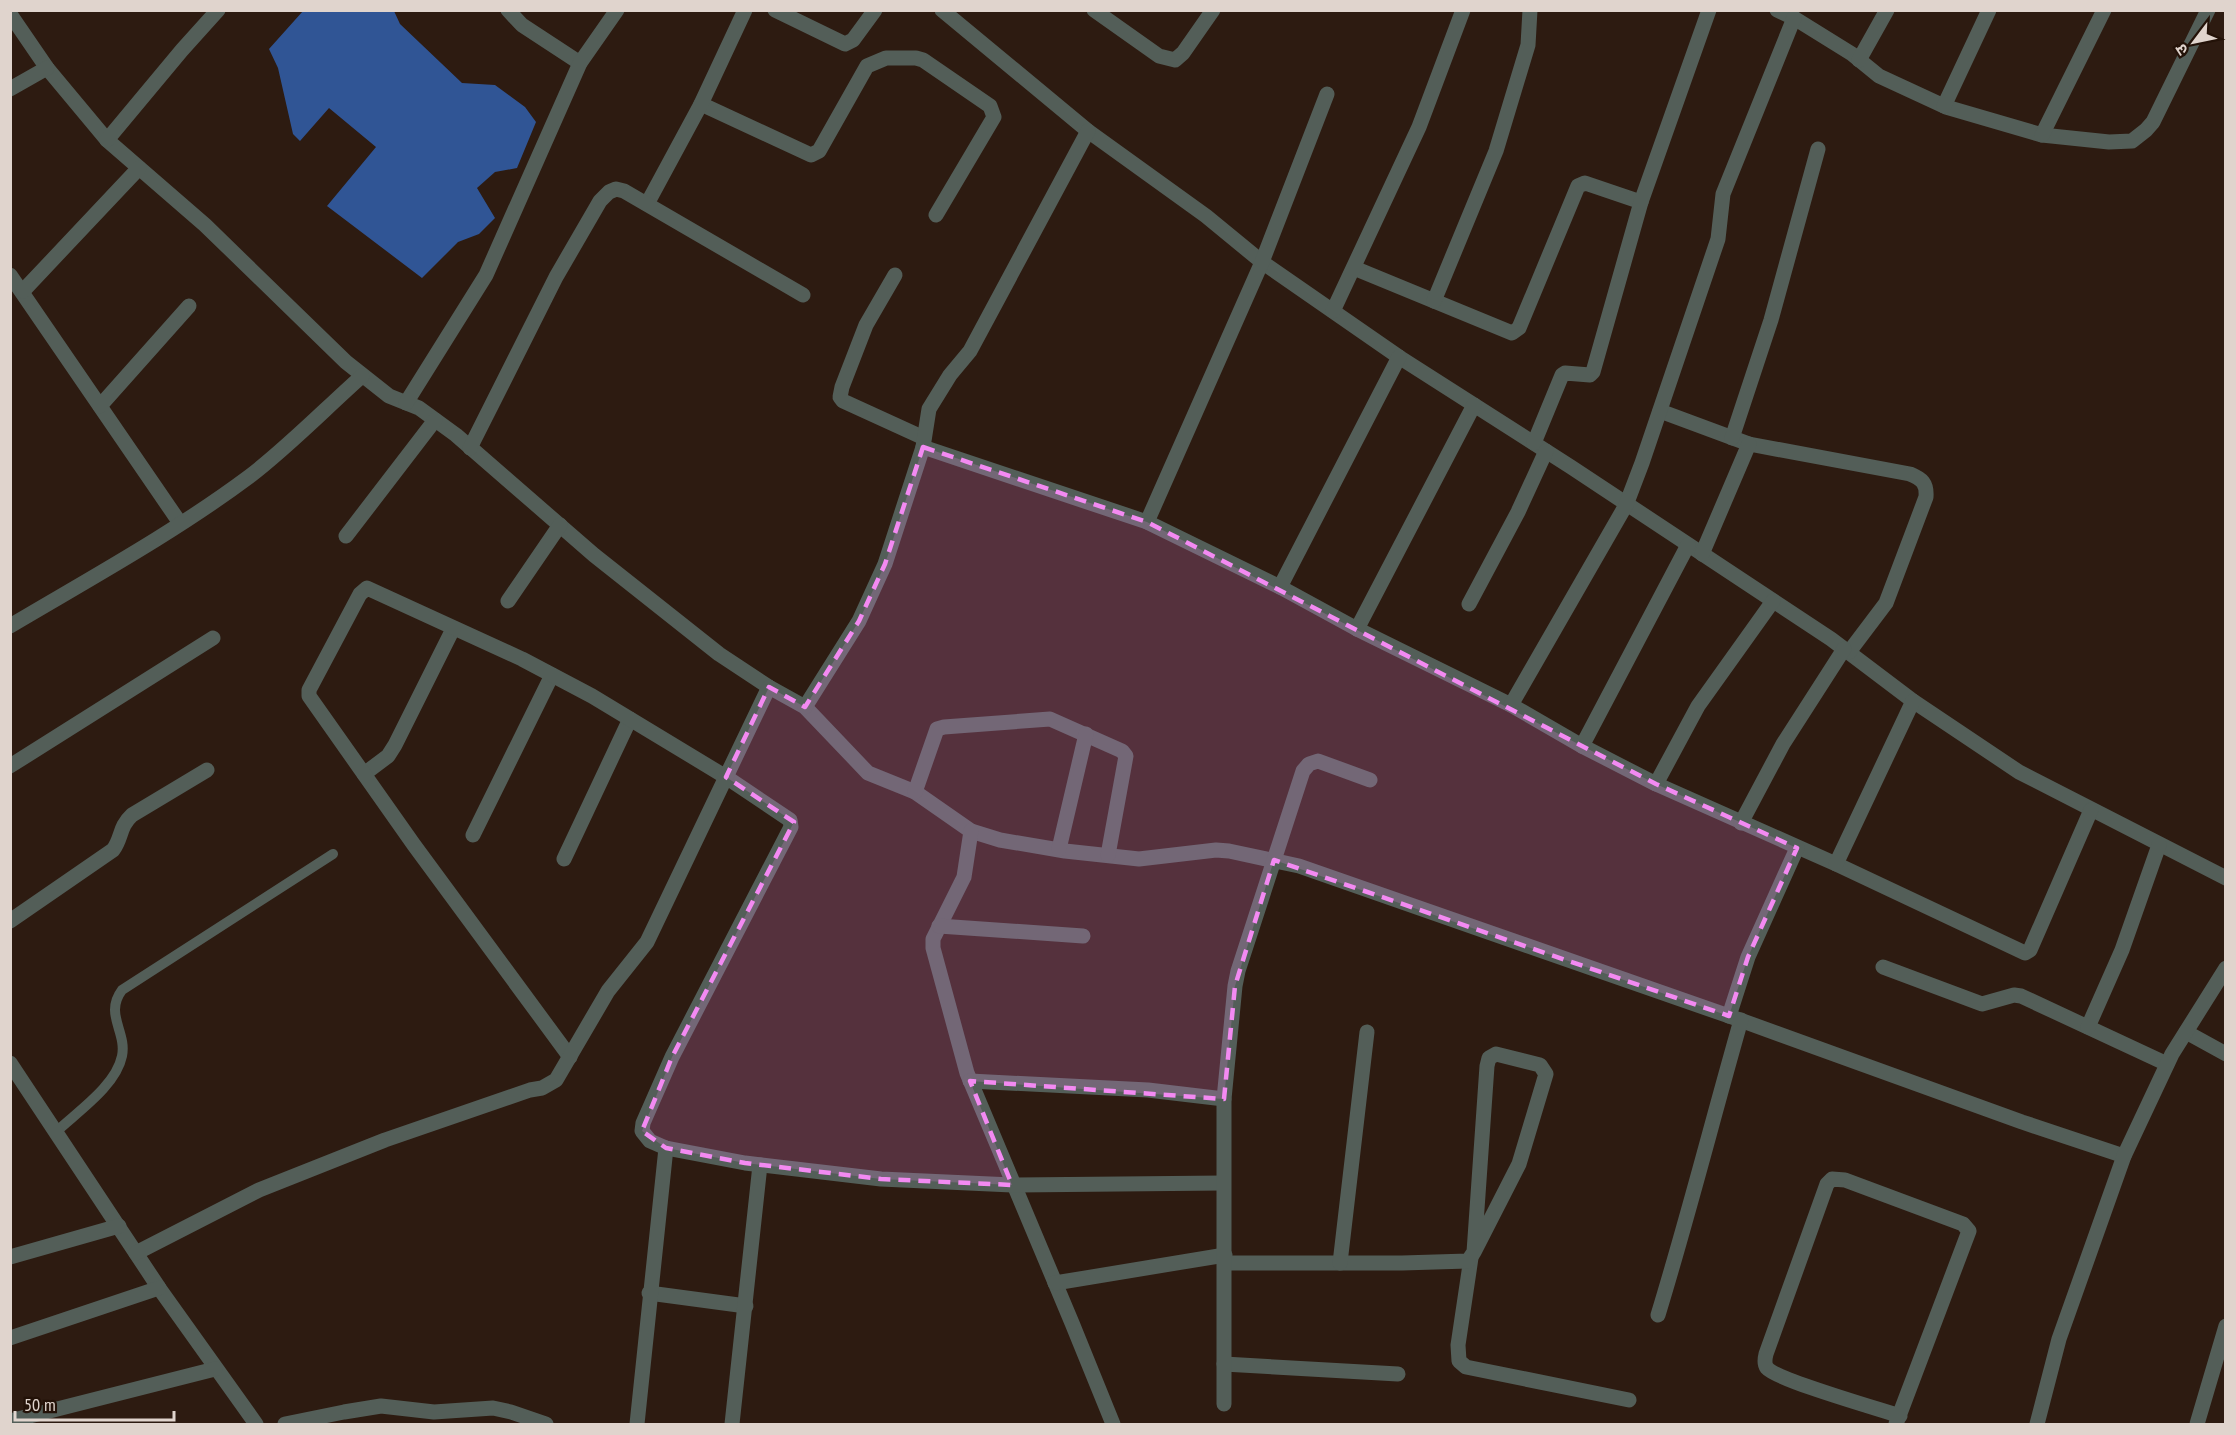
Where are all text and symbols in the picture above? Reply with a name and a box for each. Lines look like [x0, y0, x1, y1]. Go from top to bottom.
north arrow [2164, 12, 2224, 72]
text: उ [2170, 40, 2192, 59]
scale bar [15, 1384, 174, 1422]
text: 50 m [24, 1393, 56, 1416]

